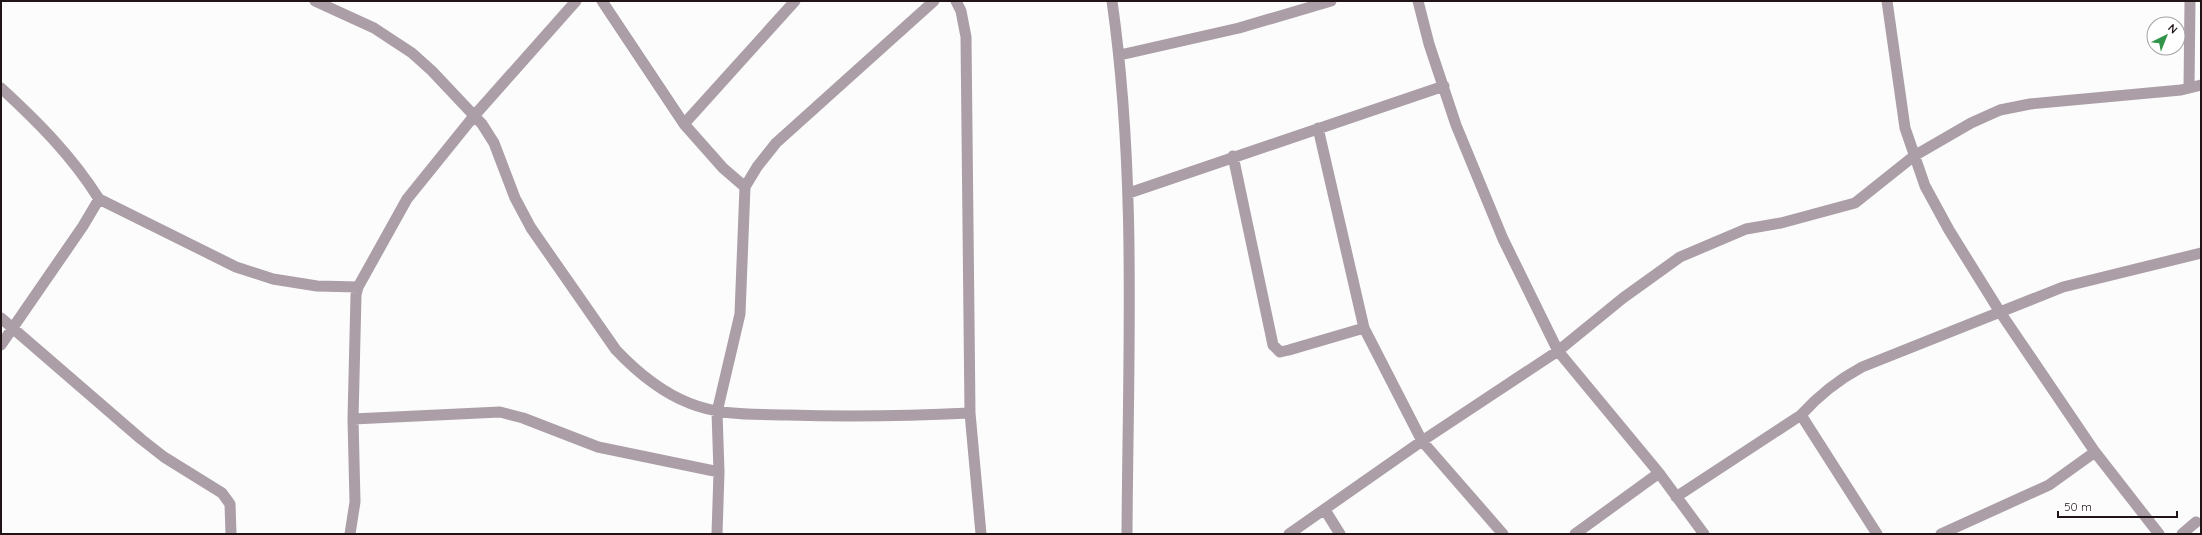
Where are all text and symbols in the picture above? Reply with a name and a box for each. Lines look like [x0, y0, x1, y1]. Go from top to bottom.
north arrow [2146, 16, 2186, 56]
text: N [2165, 21, 2181, 37]
scale bar [2058, 493, 2177, 519]
text: 50 m [2064, 499, 2092, 514]

